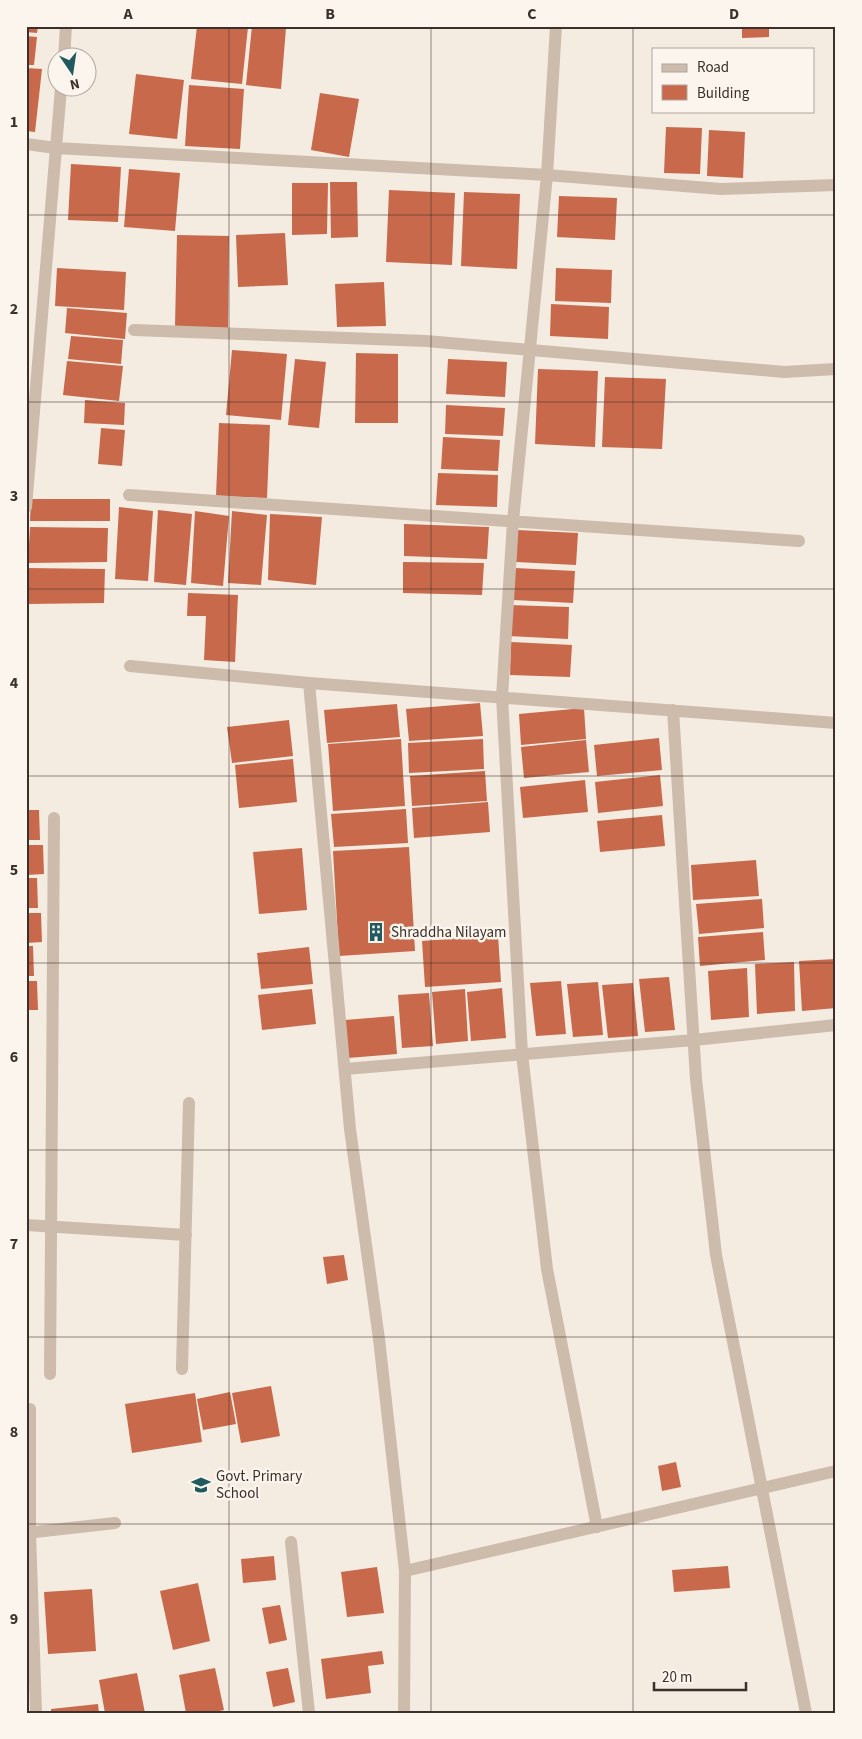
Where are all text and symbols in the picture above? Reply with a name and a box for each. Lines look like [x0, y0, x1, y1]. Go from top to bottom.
text: A [122, 3, 133, 25]
text: B [325, 3, 335, 25]
text: C [527, 3, 537, 25]
text: D [729, 3, 739, 25]
north arrow [48, 48, 98, 98]
legend [652, 48, 814, 112]
text: Road [697, 57, 729, 78]
text: N [68, 73, 81, 94]
text: Building [697, 83, 750, 104]
text: 1 [10, 111, 18, 133]
text: 2 [10, 298, 18, 320]
text: 3 [10, 485, 18, 507]
text: 4 [10, 672, 19, 694]
text: 5 [10, 859, 18, 881]
building icon: Shraddha Nilayam [365, 921, 387, 943]
place label: Shraddha Nilayam [391, 922, 506, 943]
text: 6 [10, 1046, 18, 1068]
text: 7 [10, 1233, 18, 1255]
text: 8 [10, 1421, 18, 1443]
place label: Govt. Primary School [216, 1466, 302, 1504]
school or university icon: Govt. Primary School [190, 1474, 212, 1496]
text: 9 [10, 1608, 18, 1630]
scale bar [654, 1659, 747, 1691]
text: 20 m [662, 1667, 692, 1688]

